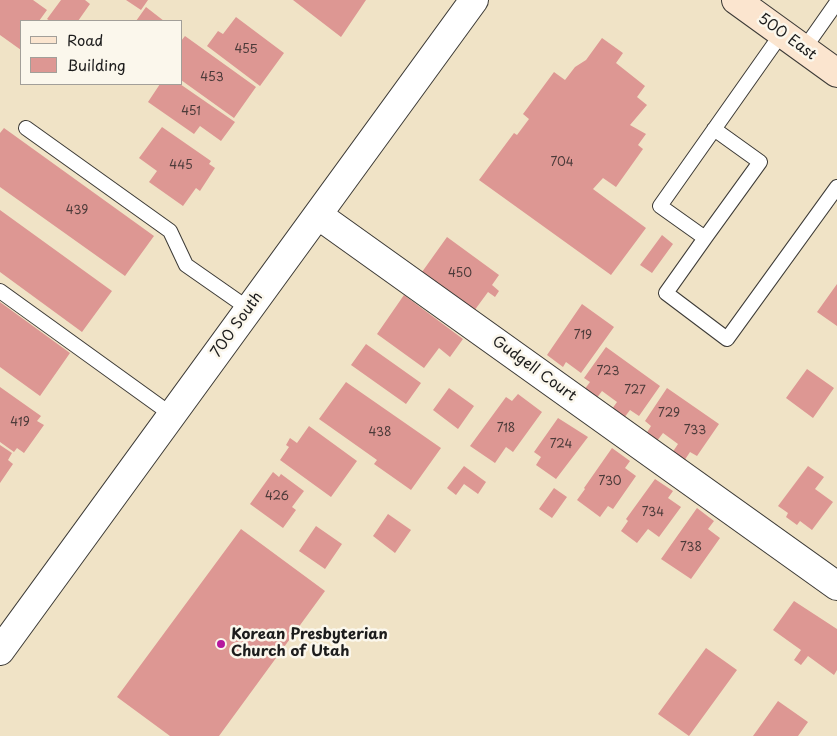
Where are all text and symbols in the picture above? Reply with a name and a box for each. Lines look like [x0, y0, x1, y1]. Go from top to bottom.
street label: 500 East [754, 10, 820, 64]
legend [20, 20, 182, 85]
text: Road [67, 28, 103, 51]
house number: 455 [234, 43, 258, 57]
text: Building [67, 53, 126, 76]
house number: 453 [200, 71, 224, 85]
house number: 451 [181, 105, 201, 119]
house number: 704 [550, 156, 574, 170]
house number: 445 [169, 159, 193, 173]
house number: 439 [66, 204, 88, 218]
house number: 450 [448, 267, 472, 281]
street label: 700 South [207, 289, 267, 361]
house number: 719 [574, 329, 592, 343]
street label: Gudgell Court [488, 332, 580, 406]
house number: 723 [596, 365, 620, 379]
house number: 727 [624, 384, 646, 398]
house number: 729 [658, 407, 680, 421]
house number: 419 [10, 416, 30, 430]
house number: 718 [497, 422, 515, 436]
house number: 733 [684, 424, 706, 438]
house number: 438 [368, 426, 392, 440]
house number: 724 [550, 438, 572, 452]
house number: 730 [598, 475, 622, 489]
house number: 426 [265, 490, 289, 504]
house number: 734 [642, 506, 664, 520]
house number: 738 [680, 541, 702, 555]
place label: Korean Presbyterian Church of Utah [231, 626, 388, 661]
marker: Korean Presbyterian Church of Utah [215, 638, 227, 650]

